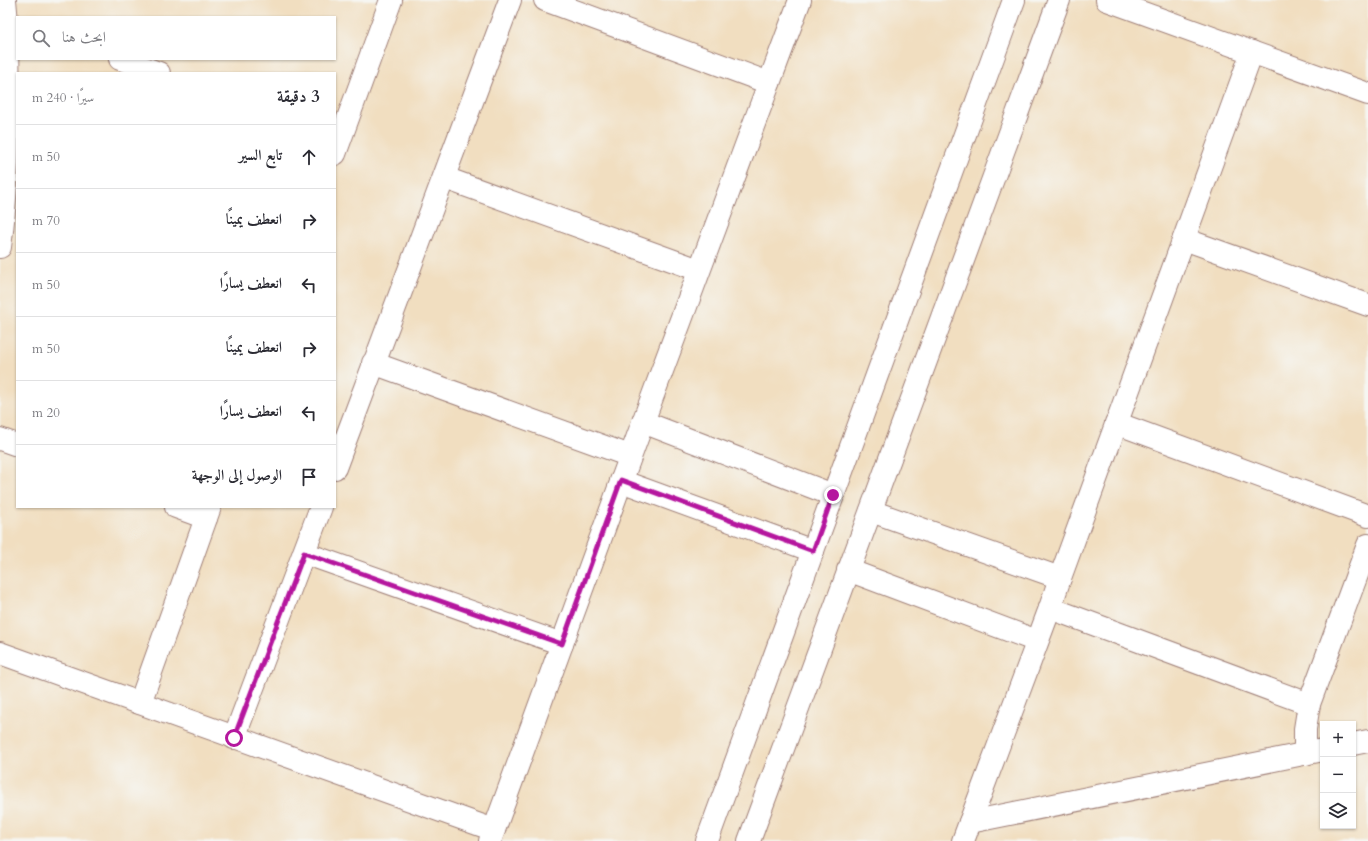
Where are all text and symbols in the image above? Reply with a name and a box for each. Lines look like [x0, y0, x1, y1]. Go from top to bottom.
search box [16, 16, 336, 60]
icon: search [30, 27, 52, 49]
text: ابحث هنا [62, 27, 106, 47]
text: 3 دقيقة [277, 85, 320, 108]
text: سيرًا · 240 m [32, 89, 94, 107]
text: تابع السير [239, 145, 282, 165]
icon: ahead [298, 146, 320, 168]
text: 50 m [32, 148, 60, 166]
text: انعطف يمينًا [226, 209, 282, 229]
icon: right [298, 210, 320, 232]
text: 70 m [32, 212, 60, 230]
text: انعطف يسارًا [220, 273, 282, 293]
icon: left [298, 274, 320, 296]
text: 50 m [32, 276, 60, 294]
text: انعطف يمينًا [226, 337, 282, 357]
icon: right [298, 338, 320, 360]
text: 50 m [32, 340, 60, 358]
text: انعطف يسارًا [220, 401, 282, 421]
icon: left [298, 402, 320, 424]
text: 20 m [32, 404, 60, 422]
text: الوصول إلى الوجهة [192, 465, 282, 485]
icon: arrive [298, 466, 320, 488]
route end [824, 486, 842, 504]
map controls [1320, 721, 1356, 829]
button: + [1320, 721, 1356, 757]
route start [225, 729, 243, 747]
button: − [1320, 757, 1356, 793]
button: layers [1320, 793, 1356, 829]

